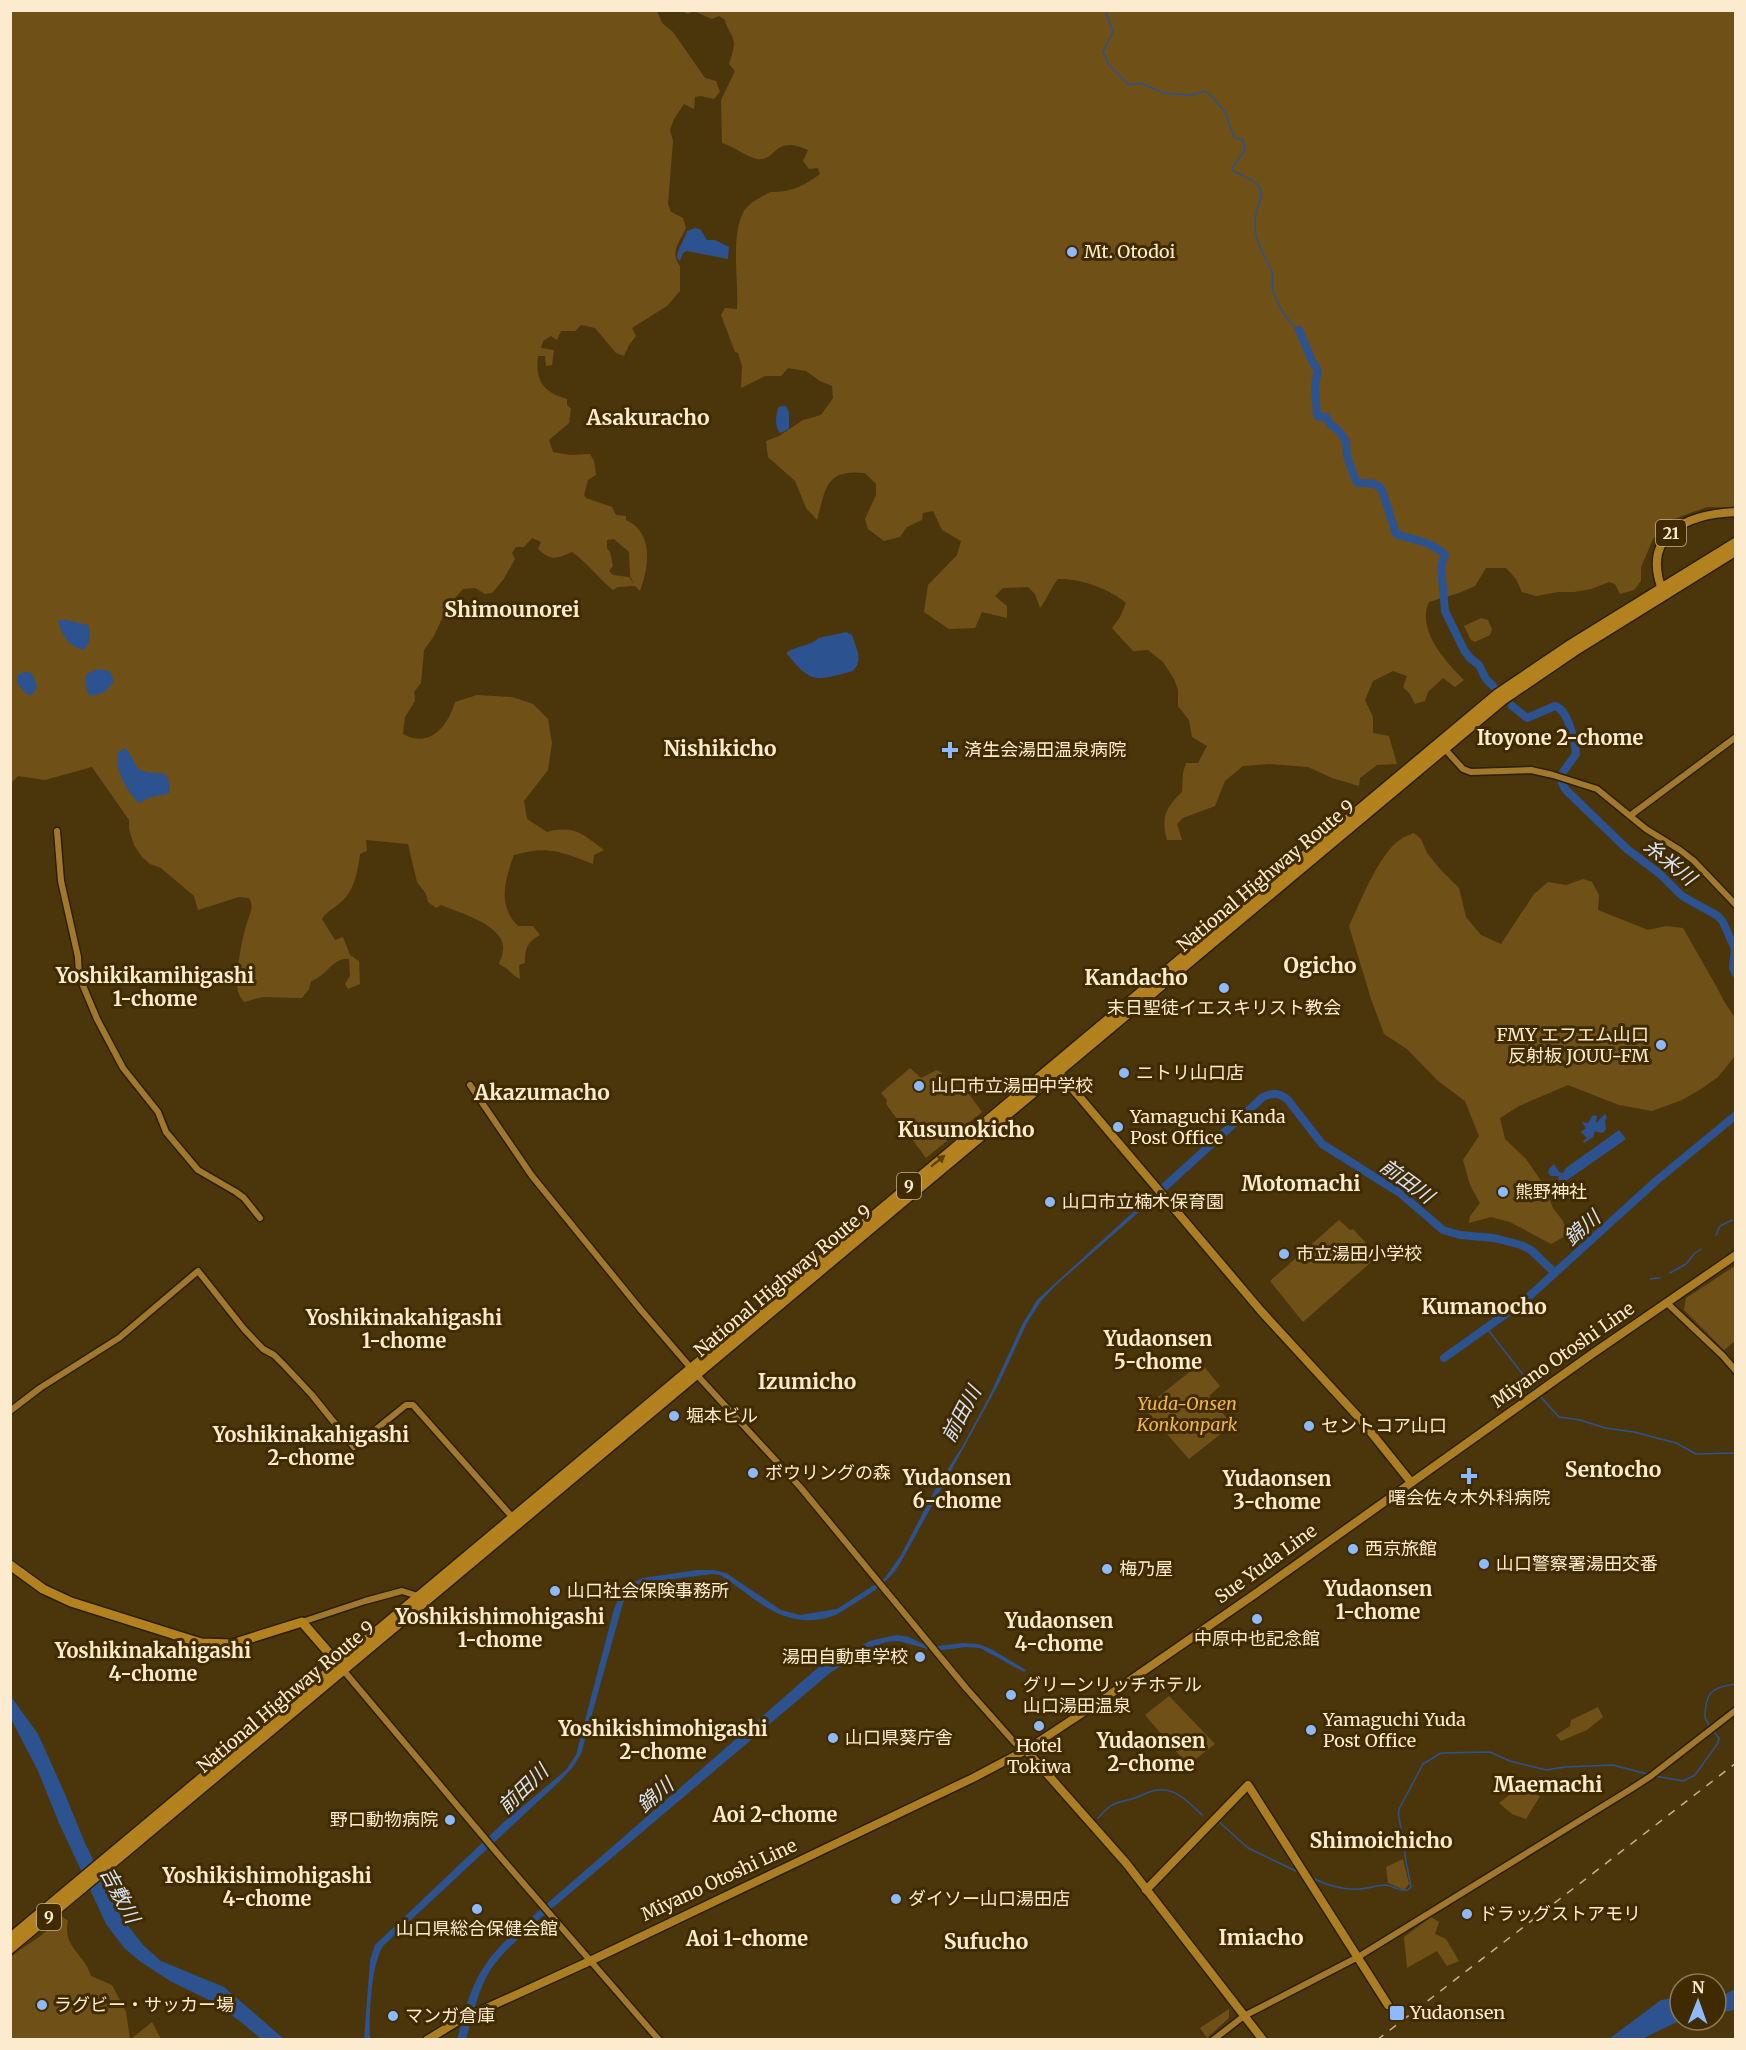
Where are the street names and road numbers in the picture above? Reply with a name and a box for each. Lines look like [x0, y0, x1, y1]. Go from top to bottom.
road number: 21 [1656, 520, 1686, 546]
street label: National Highway Route 9 [1172, 795, 1359, 957]
road number: 9 [897, 1173, 921, 1199]
street label: National Highway Route 9 [689, 1200, 876, 1362]
street label: Miyano Otoshi Line [1487, 1297, 1639, 1413]
street label: Sue Yuda Line [1210, 1519, 1321, 1608]
street label: National Highway Route 9 [192, 1616, 379, 1778]
street label: Miyano Otoshi Line [637, 1833, 800, 1926]
road number: 9 [37, 1904, 61, 1930]

